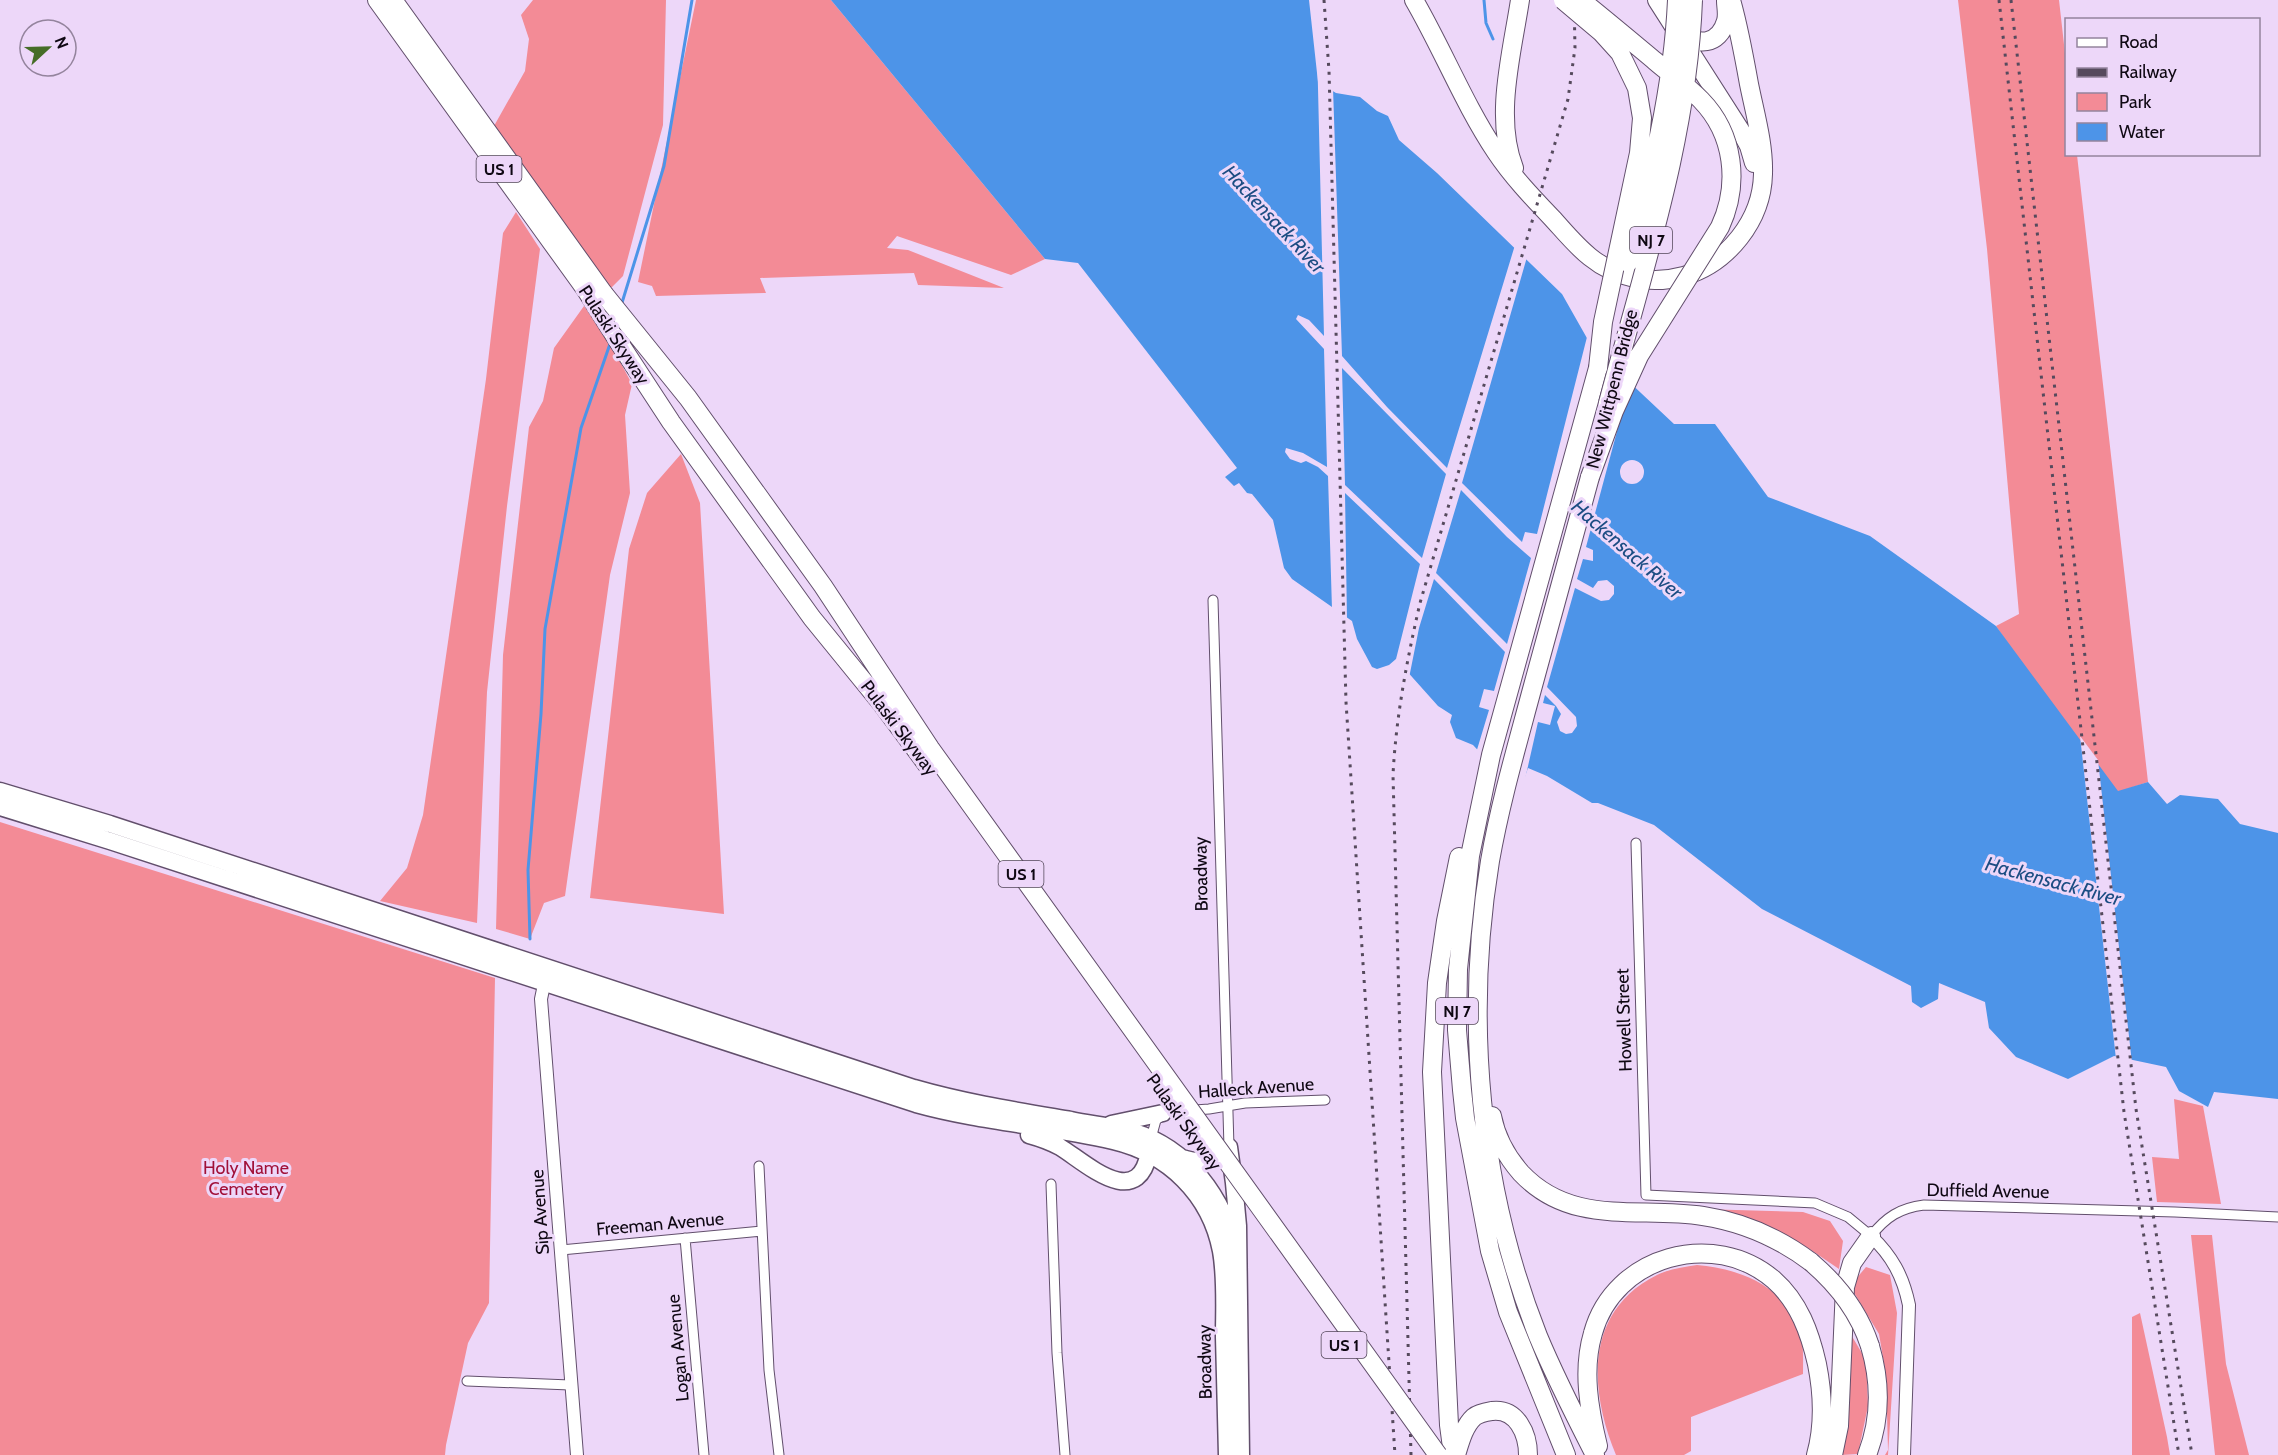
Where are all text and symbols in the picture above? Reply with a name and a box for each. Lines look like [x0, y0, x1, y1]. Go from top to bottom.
north arrow [18, 18, 78, 78]
legend [2065, 18, 2260, 156]
text: Road [2119, 31, 2158, 53]
text: N [51, 34, 72, 51]
text: Railway [2119, 61, 2177, 83]
text: Park [2119, 91, 2152, 113]
text: Water [2119, 121, 2165, 143]
road number: US 1 [476, 156, 522, 182]
water label: Hackensack River [1218, 160, 1331, 279]
road number: NJ 7 [1630, 227, 1672, 253]
street label: Pulaski Skyway [574, 281, 654, 389]
street label: New Wittpenn Bridge [1582, 307, 1642, 471]
water label: Hackensack River [1567, 494, 1688, 604]
street label: Pulaski Skyway [856, 676, 942, 780]
street label: Broadway [1189, 836, 1213, 912]
water label: Hackensack River [1983, 851, 2124, 911]
road number: US 1 [998, 861, 1044, 887]
street label: Howell Street [1611, 968, 1637, 1072]
road number: NJ 7 [1436, 998, 1478, 1024]
street label: Pulaski Skyway [1142, 1070, 1226, 1174]
street label: Halleck Avenue [1197, 1073, 1315, 1103]
park label: Holy Name Cemetery [203, 1157, 289, 1200]
street label: Sip Avenue [526, 1169, 554, 1255]
street label: Duffield Avenue [1926, 1179, 2050, 1203]
street label: Freeman Avenue [595, 1207, 725, 1241]
street label: Logan Avenue [662, 1293, 694, 1403]
street label: Broadway [1193, 1324, 1217, 1400]
road number: US 1 [1322, 1332, 1366, 1358]

